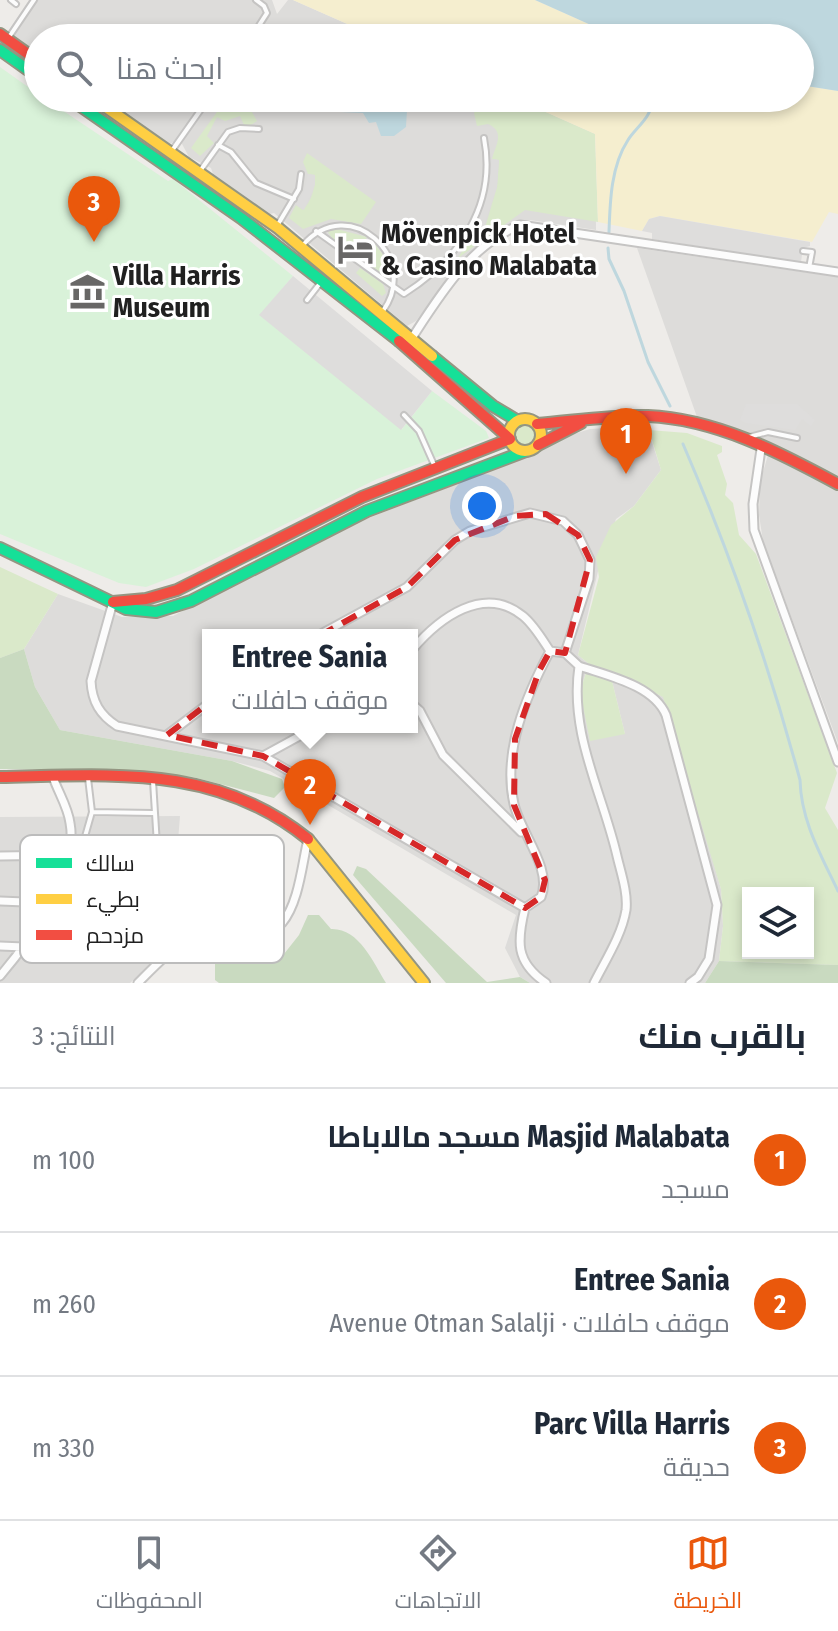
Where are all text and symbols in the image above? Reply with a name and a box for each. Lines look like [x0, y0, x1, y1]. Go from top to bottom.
search box [24, 24, 814, 112]
icon: search [52, 46, 96, 90]
text: ابحث هنا [116, 51, 223, 87]
pin: 3 [68, 176, 120, 242]
place label: Mövenpick Hotel & Casino Malabata [381, 217, 597, 282]
hotel icon: Mövenpick Hotel & Casino Malabata [336, 230, 374, 268]
place label: Villa Harris Museum [112, 259, 241, 324]
museum icon: Villa Harris Museum [68, 272, 106, 310]
pin: 1 [600, 408, 652, 474]
your location [462, 486, 502, 526]
popup [202, 629, 418, 733]
text: Entree Sania [232, 639, 387, 675]
text: موقف حافلات [232, 685, 388, 716]
pin: 2 [284, 759, 336, 825]
legend [20, 835, 284, 963]
text: سالك [86, 850, 135, 877]
text: بطيء [86, 886, 140, 916]
map controls [742, 887, 814, 959]
button: layers [742, 887, 814, 959]
text: مزدحم [86, 922, 144, 951]
text: بالقرب منك [639, 1016, 806, 1057]
text: النتائج: 3 [32, 1021, 116, 1052]
text: Masjid Malabata مسجد مالاباطا [327, 1119, 730, 1155]
text: 100 m [32, 1145, 95, 1176]
text: 1 [775, 1145, 786, 1176]
text: مسجد [661, 1174, 730, 1205]
text: Entree Sania [574, 1262, 730, 1298]
text: 260 m [32, 1289, 96, 1320]
text: 2 [774, 1289, 786, 1320]
text: موقف حافلات · Avenue Otman Salalji [329, 1308, 730, 1339]
text: Parc Villa Harris [534, 1406, 730, 1442]
text: 330 m [32, 1433, 95, 1464]
text: 3 [774, 1433, 786, 1464]
text: حديقة [663, 1452, 730, 1483]
tab: المحفوظات [96, 1531, 203, 1621]
tab: الاتجاهات [395, 1531, 482, 1621]
tab: الخريطة [673, 1531, 742, 1621]

